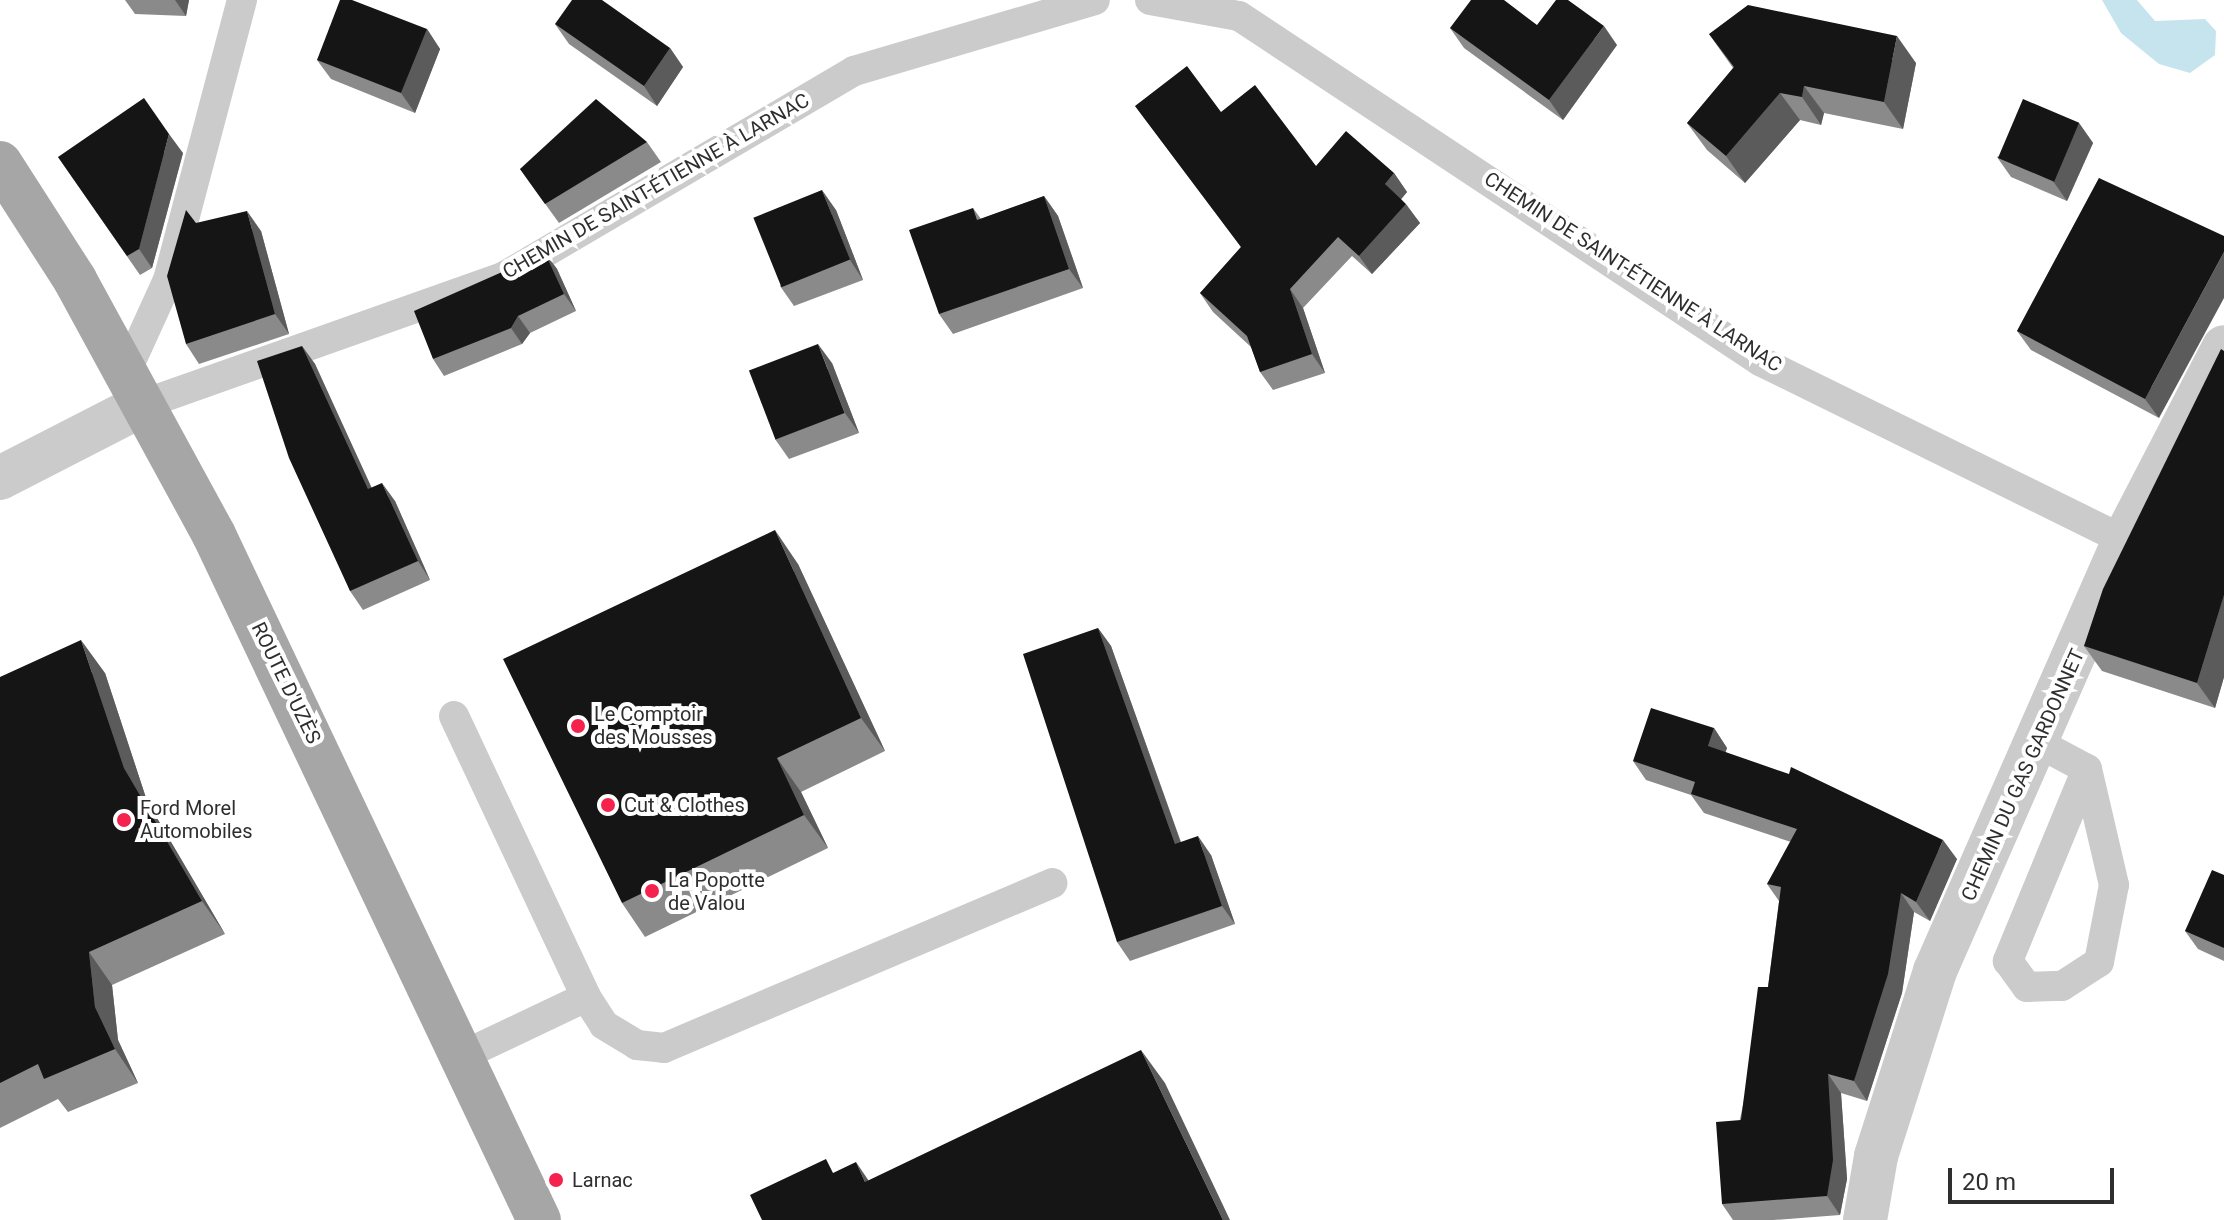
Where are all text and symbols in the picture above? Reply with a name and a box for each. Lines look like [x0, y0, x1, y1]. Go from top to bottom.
street label: CHEMIN DE SAINT-ÉTIENNE À LARNAC [499, 88, 813, 284]
street label: CHEMIN DE SAINT-ÉTIENNE À LARNAC [1480, 167, 1786, 377]
street label: ROUTE D'UZÈS [246, 618, 326, 748]
street label: CHEMIN DU GAS GARDONNET [1956, 645, 2090, 905]
place label: Le Comptoir des Mousses [594, 702, 713, 749]
marker: Le Comptoir des Mousses [569, 717, 587, 735]
place label: Cut & Clothes [624, 793, 745, 817]
place label: Ford Morel Automobiles [140, 796, 253, 843]
marker: Cut & Clothes [599, 796, 617, 814]
marker: Ford Morel Automobiles [115, 811, 133, 829]
place label: La Popotte de Valou [668, 868, 765, 915]
marker: La Popotte de Valou [643, 882, 661, 900]
scale bar [1952, 1152, 2118, 1202]
place label: Larnac [572, 1168, 633, 1192]
text: 20 m [1962, 1168, 2016, 1196]
marker: Larnac [547, 1171, 565, 1189]

